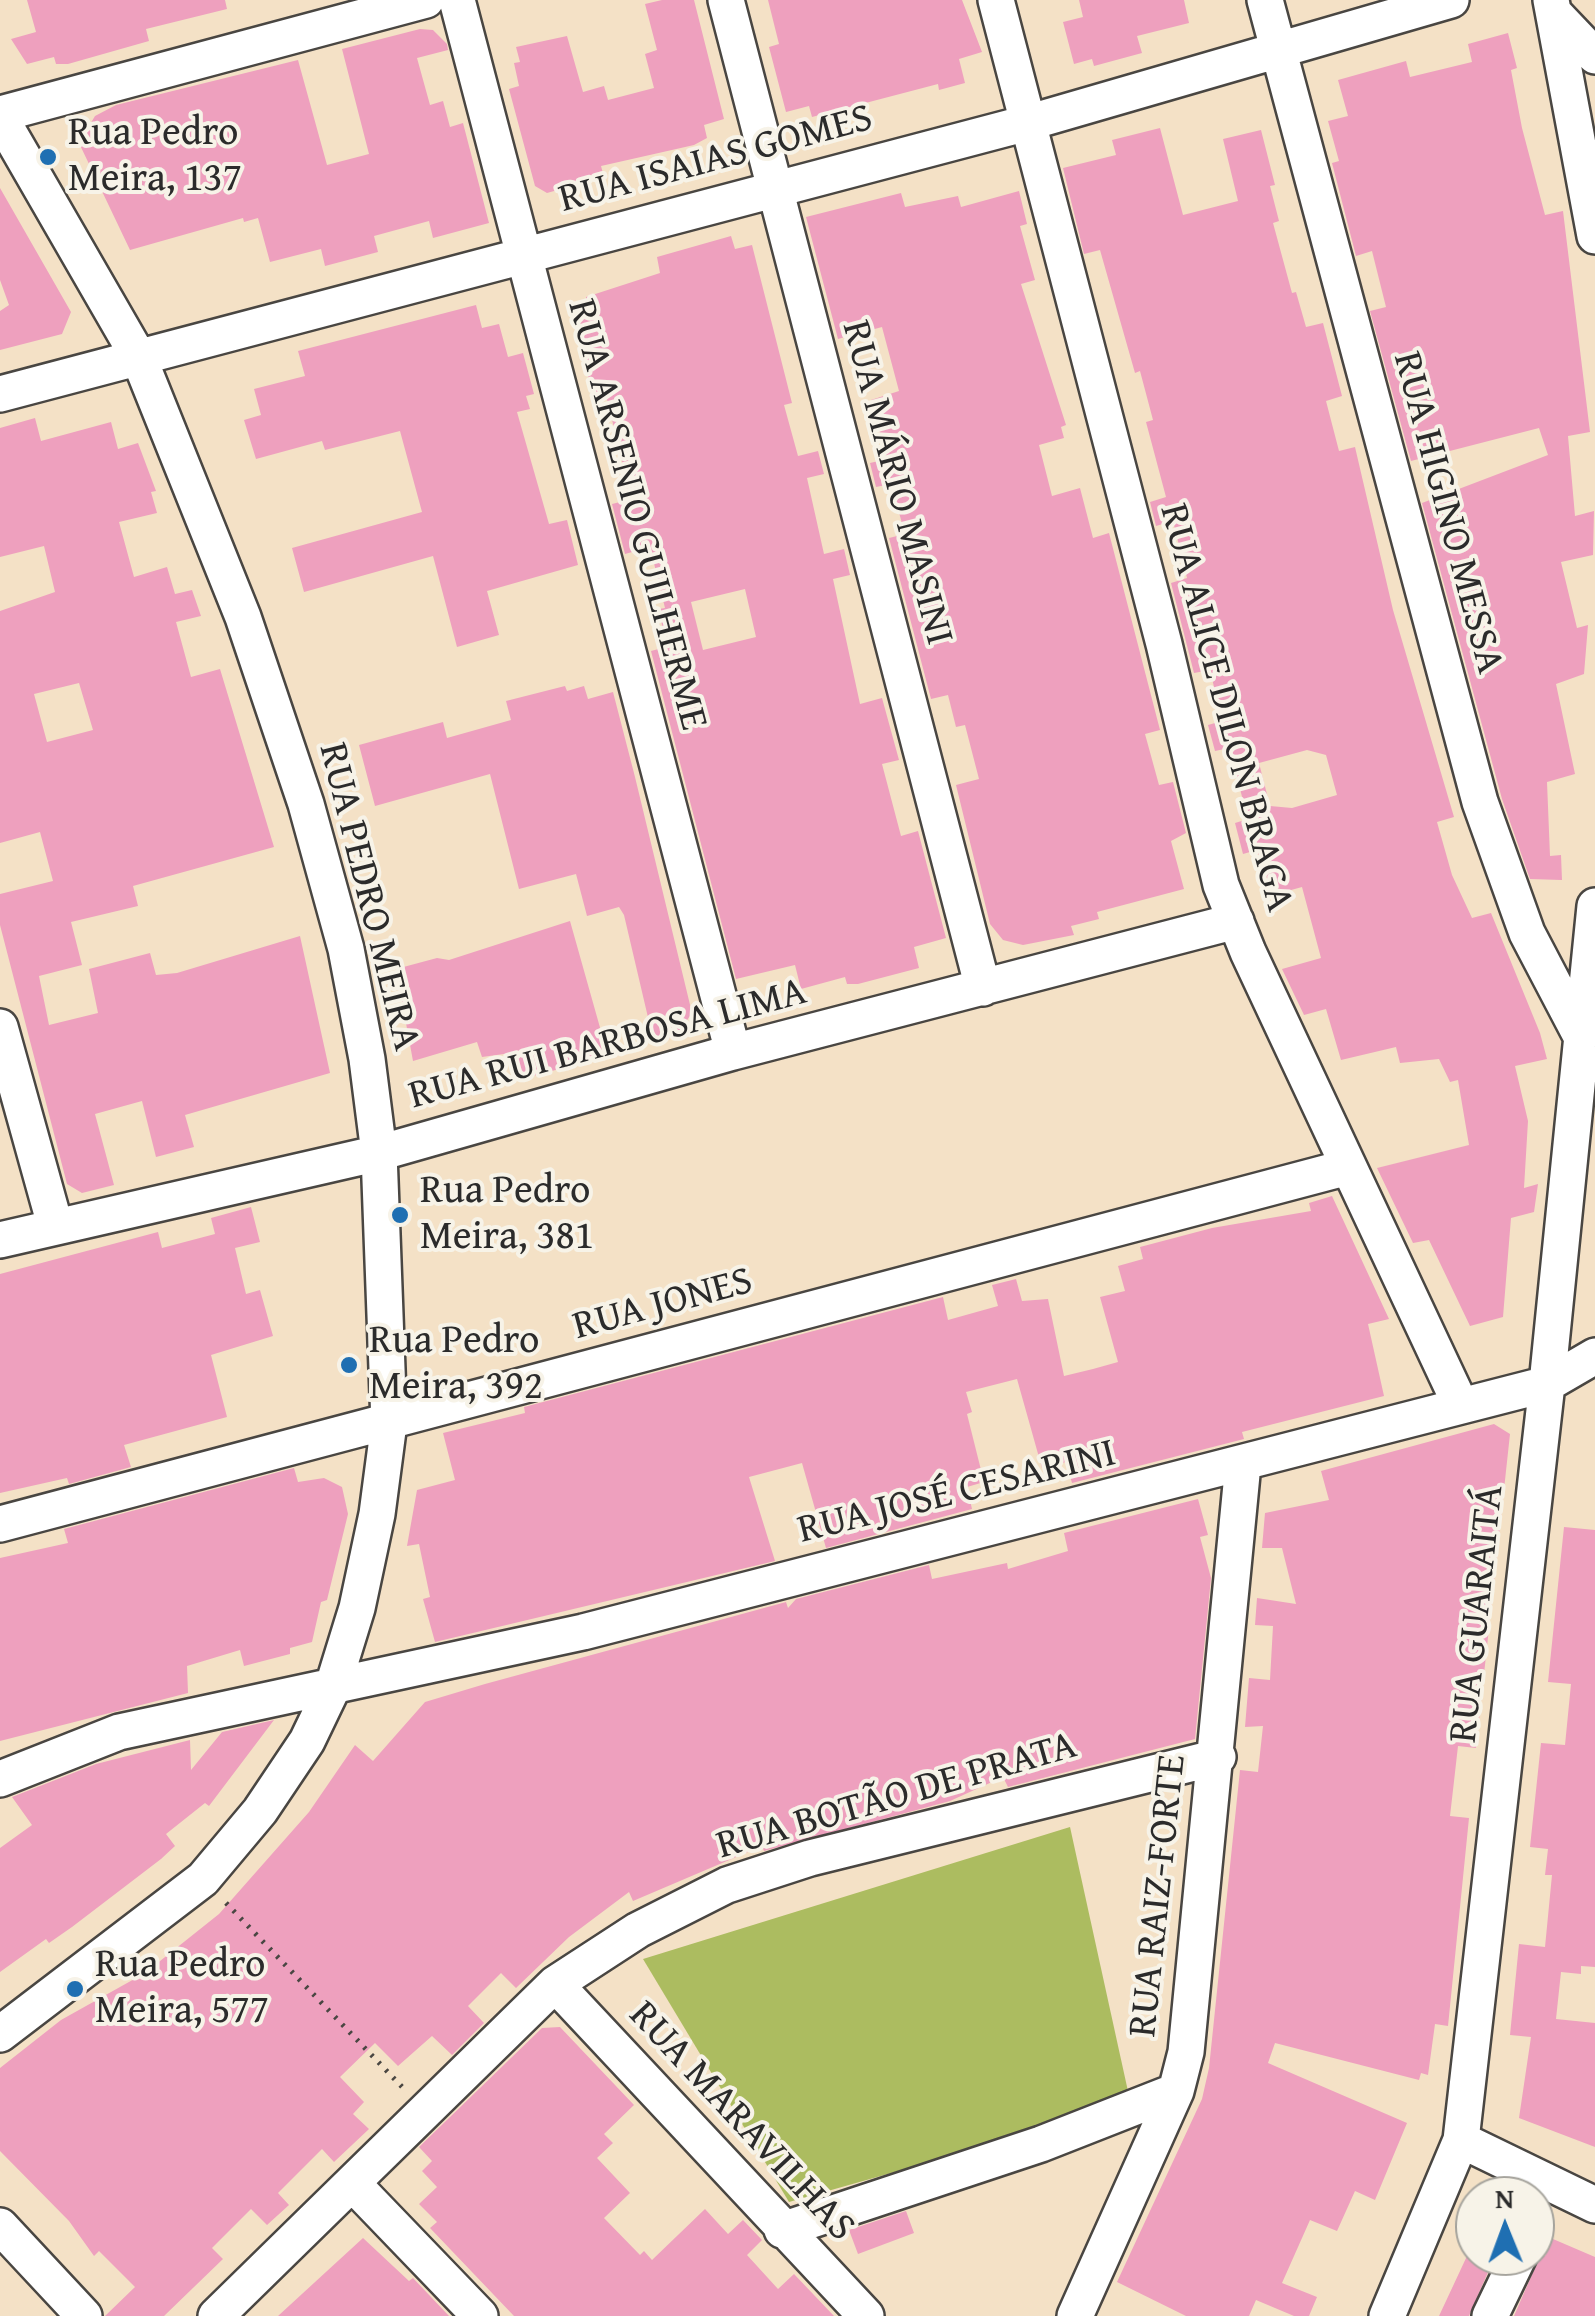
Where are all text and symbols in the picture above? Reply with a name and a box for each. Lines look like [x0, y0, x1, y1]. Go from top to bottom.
street label: RUA ISAIAS GOMES [554, 95, 878, 225]
place label: Rua Pedro Meira, 137 [68, 110, 242, 204]
marker: Rua Pedro Meira, 137 [37, 146, 59, 168]
street label: RUA ARSENIO GUILHERME [555, 295, 717, 735]
street label: RUA MÁRIO MASINI [830, 316, 962, 650]
street label: RUA HIGINO MESSA [1381, 347, 1513, 679]
street label: RUA ALICE DILON BRAGA [1147, 499, 1303, 917]
street label: RUA PEDRO MEIRA [307, 738, 429, 1056]
street label: RUA RUI BARBOSA LIMA [404, 969, 812, 1121]
place label: Rua Pedro Meira, 381 [420, 1168, 594, 1262]
marker: Rua Pedro Meira, 381 [389, 1204, 411, 1226]
street label: RUA JONES [568, 1258, 758, 1352]
place label: Rua Pedro Meira, 392 [369, 1318, 543, 1412]
marker: Rua Pedro Meira, 392 [338, 1354, 360, 1376]
street label: RUA JOSÉ CESARINI [793, 1430, 1121, 1556]
street label: RUA GUARAITÁ [1441, 1483, 1515, 1745]
street label: RUA BOTÃO DE PRATA [712, 1723, 1082, 1871]
street label: RUA RAIZ-FORTE [1120, 1752, 1198, 2040]
place label: Rua Pedro Meira, 577 [95, 1942, 269, 2036]
marker: Rua Pedro Meira, 577 [64, 1978, 86, 2000]
street label: RUA MARAVILHAS [618, 1992, 864, 2252]
north arrow [1455, 2176, 1555, 2276]
text: N [1495, 2177, 1514, 2218]

